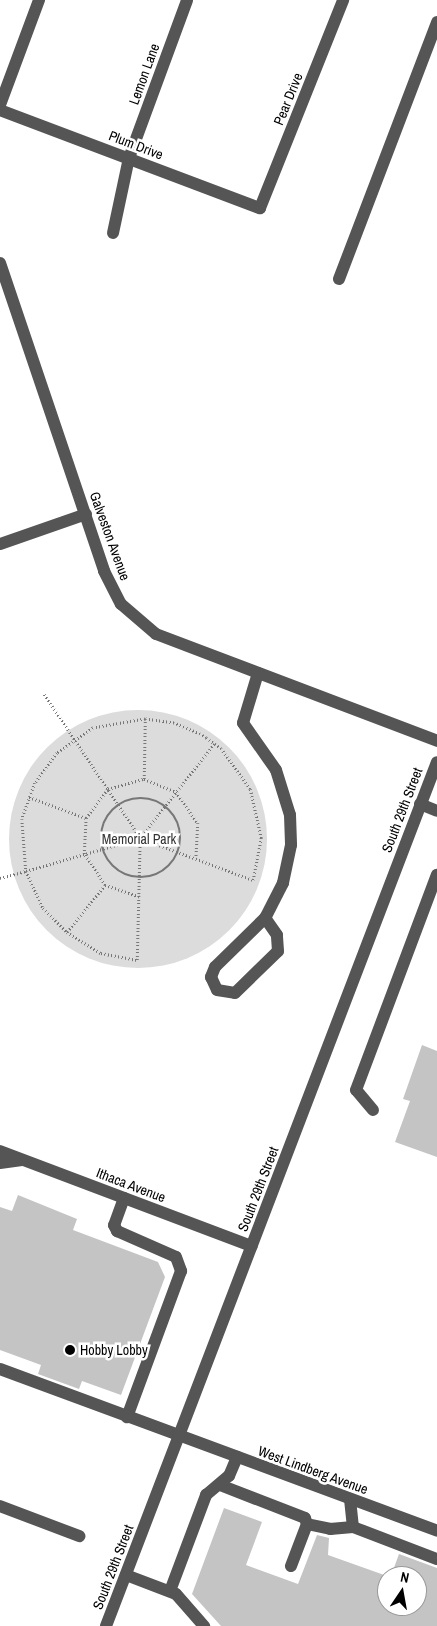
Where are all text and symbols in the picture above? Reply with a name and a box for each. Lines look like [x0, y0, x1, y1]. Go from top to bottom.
street label: Lemon Lane [125, 41, 163, 107]
street label: Pear Drive [270, 70, 306, 128]
street label: Plum Drive [106, 127, 166, 163]
street label: Galveston Avenue [86, 489, 134, 583]
street label: South 29th Street [378, 765, 426, 855]
park label: Memorial Park [102, 831, 176, 847]
street label: South 29th Street [234, 1144, 282, 1234]
street label: Ithaca Avenue [94, 1164, 168, 1206]
place label: Hobby Lobby [80, 1342, 148, 1358]
marker: Hobby Lobby [64, 1344, 76, 1356]
street label: West Lindberg Avenue [255, 1442, 371, 1498]
street label: South 29th Street [89, 1522, 137, 1612]
north arrow [377, 1566, 427, 1616]
text: N [399, 1568, 411, 1587]

